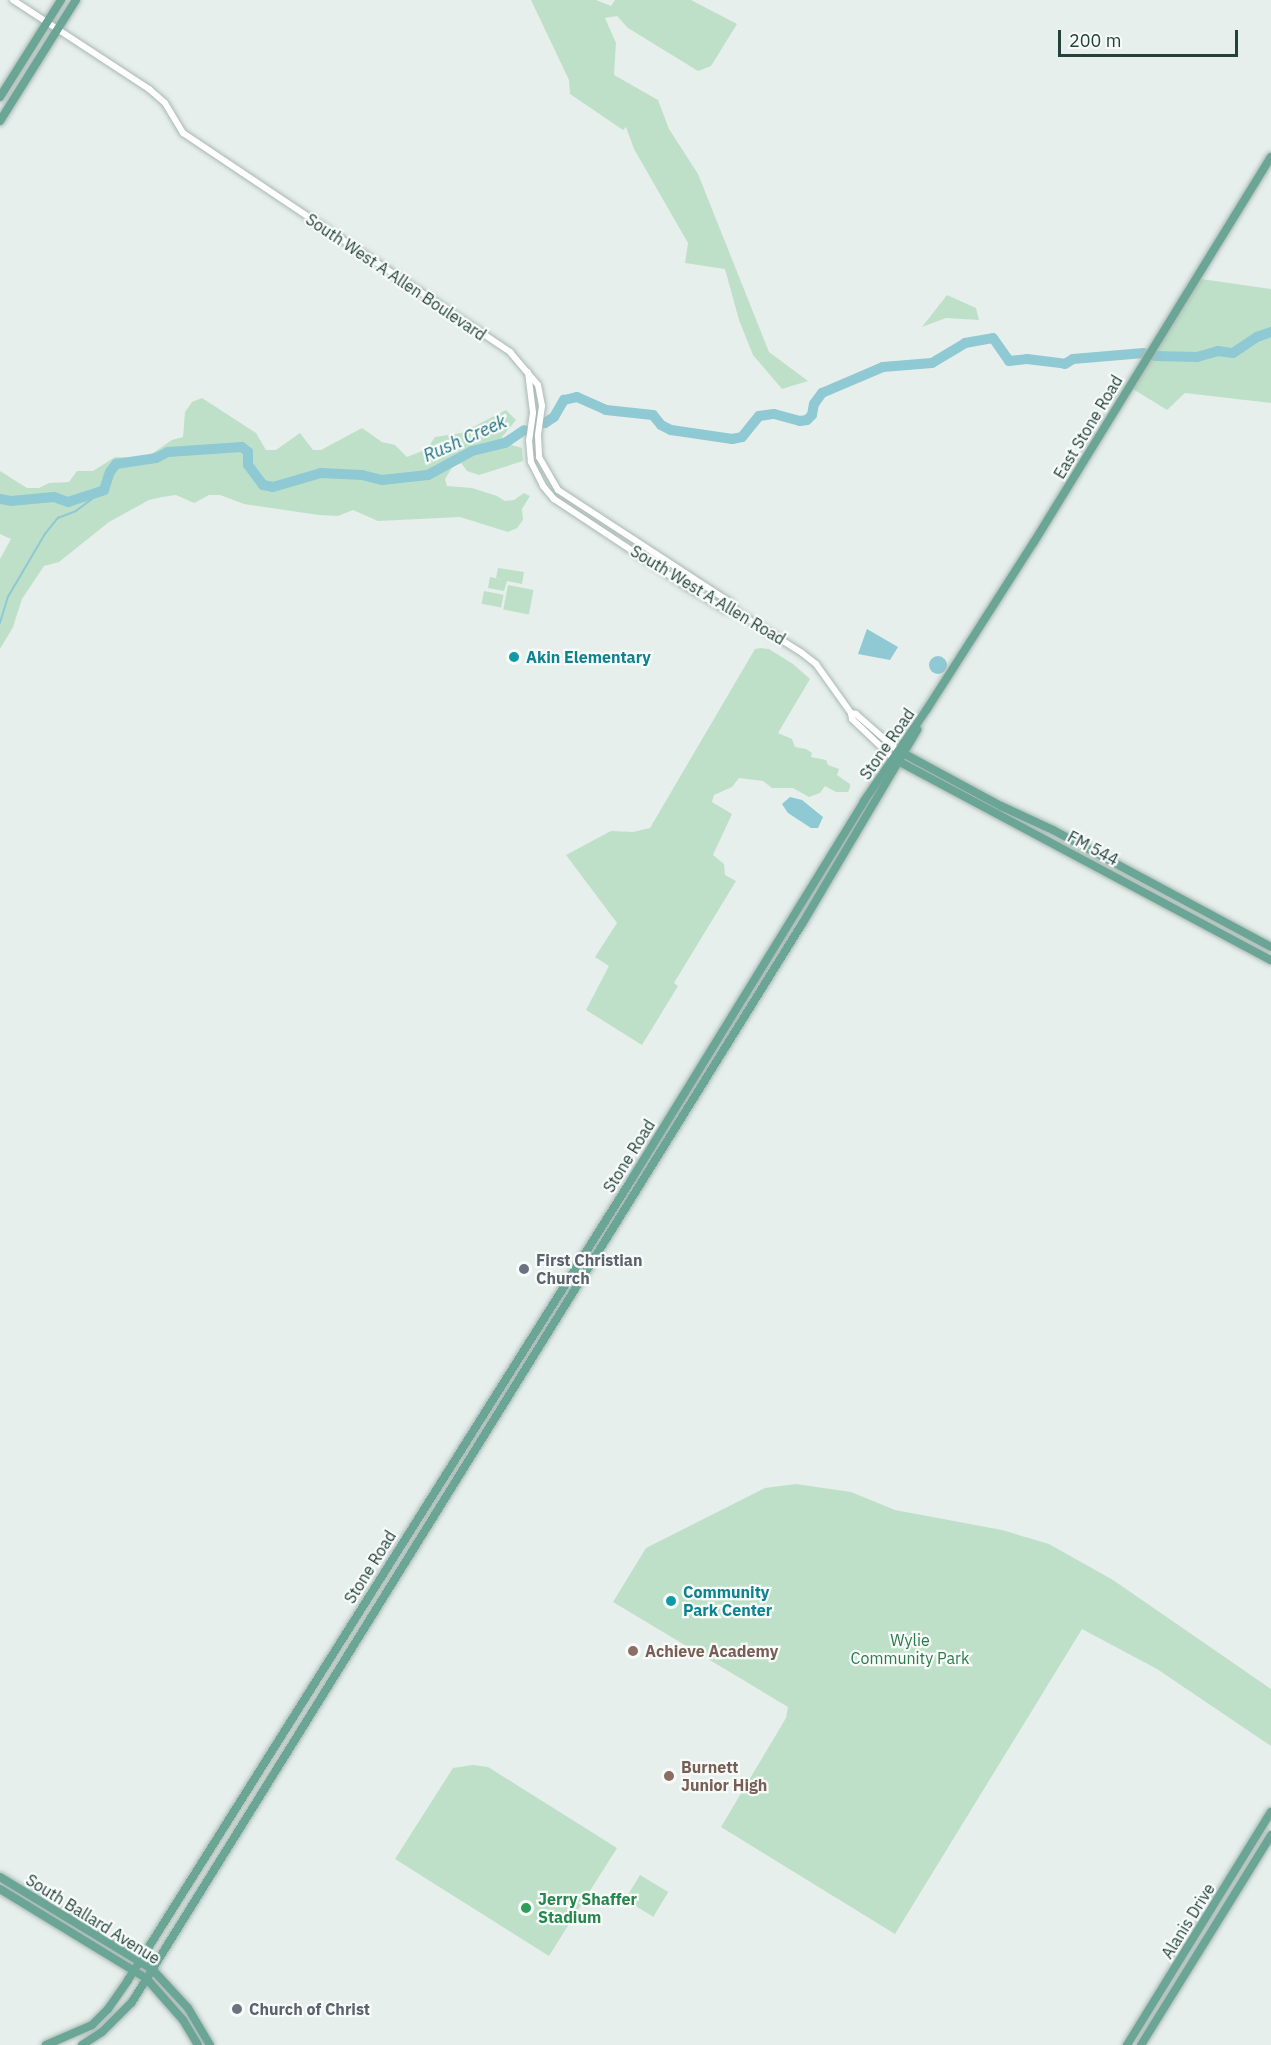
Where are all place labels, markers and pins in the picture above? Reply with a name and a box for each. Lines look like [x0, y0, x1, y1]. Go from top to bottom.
place label: Akin Elementary [526, 647, 651, 667]
marker: Akin Elementary [507, 650, 521, 664]
place label: First Christian Church [536, 1250, 643, 1288]
marker: First Christian Church [517, 1262, 531, 1276]
place label: Community Park Center [683, 1582, 772, 1620]
marker: Community Park Center [664, 1594, 678, 1608]
place label: Achieve Academy [645, 1641, 778, 1661]
marker: Achieve Academy [626, 1644, 640, 1658]
place label: Burnett Junior High [681, 1757, 767, 1795]
marker: Burnett Junior High [662, 1769, 676, 1783]
place label: Jerry Shaffer Stadium [538, 1889, 637, 1927]
marker: Jerry Shaffer Stadium [519, 1901, 533, 1915]
place label: Church of Christ [249, 1999, 370, 2019]
marker: Church of Christ [230, 2002, 244, 2016]

